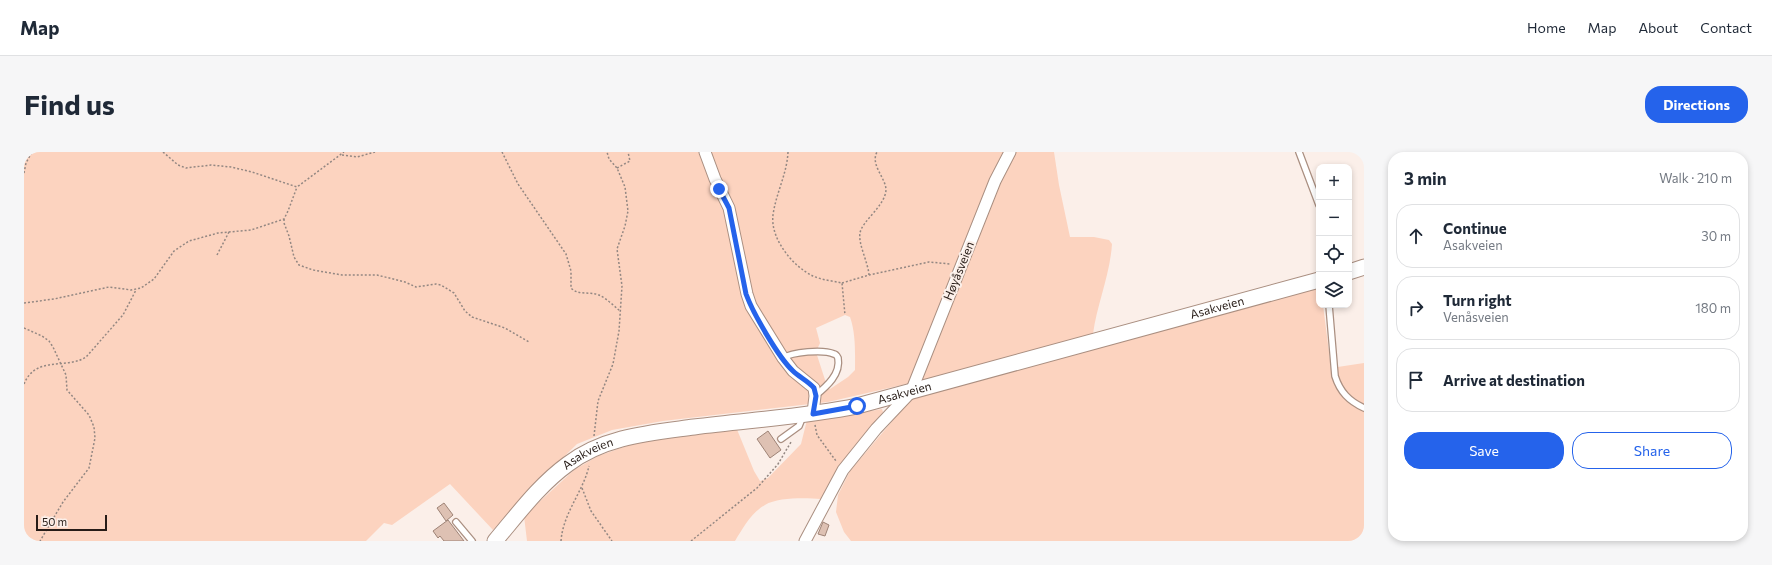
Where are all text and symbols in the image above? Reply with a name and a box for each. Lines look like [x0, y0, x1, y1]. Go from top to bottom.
text: Map [20, 16, 59, 39]
text: Home [1527, 19, 1566, 36]
text: Map [1588, 19, 1616, 36]
text: About [1638, 19, 1678, 36]
text: Contact [1700, 19, 1752, 36]
button: Directions [1645, 86, 1748, 123]
text: Find us [24, 87, 115, 121]
map controls [1316, 164, 1352, 308]
button: + [1316, 164, 1352, 200]
text: 3 min [1404, 168, 1447, 189]
text: Walk · 210 m [1659, 170, 1732, 186]
route end [710, 180, 728, 198]
button: − [1316, 200, 1352, 236]
text: Continue [1443, 219, 1507, 237]
icon: ahead [1405, 225, 1427, 247]
text: 30 m [1701, 228, 1731, 244]
button: locate [1316, 236, 1352, 272]
text: Asakveien [1443, 237, 1503, 253]
street label: Høyåsveien [940, 239, 976, 302]
button: layers [1316, 272, 1352, 308]
text: Turn right [1443, 291, 1512, 309]
street label: Asakveien [1188, 293, 1245, 321]
icon: right [1405, 297, 1427, 319]
text: 180 m [1695, 300, 1731, 316]
text: Venåsveien [1443, 309, 1509, 325]
icon: arrive [1405, 369, 1427, 391]
text: Arrive at destination [1443, 371, 1585, 389]
street label: Asakveien [876, 378, 933, 406]
route start [848, 397, 866, 415]
button: Save [1404, 432, 1564, 469]
button: Share [1572, 432, 1732, 469]
street label: Asakveien [559, 434, 615, 472]
scale bar [36, 513, 107, 532]
text: 50 m [42, 515, 67, 528]

